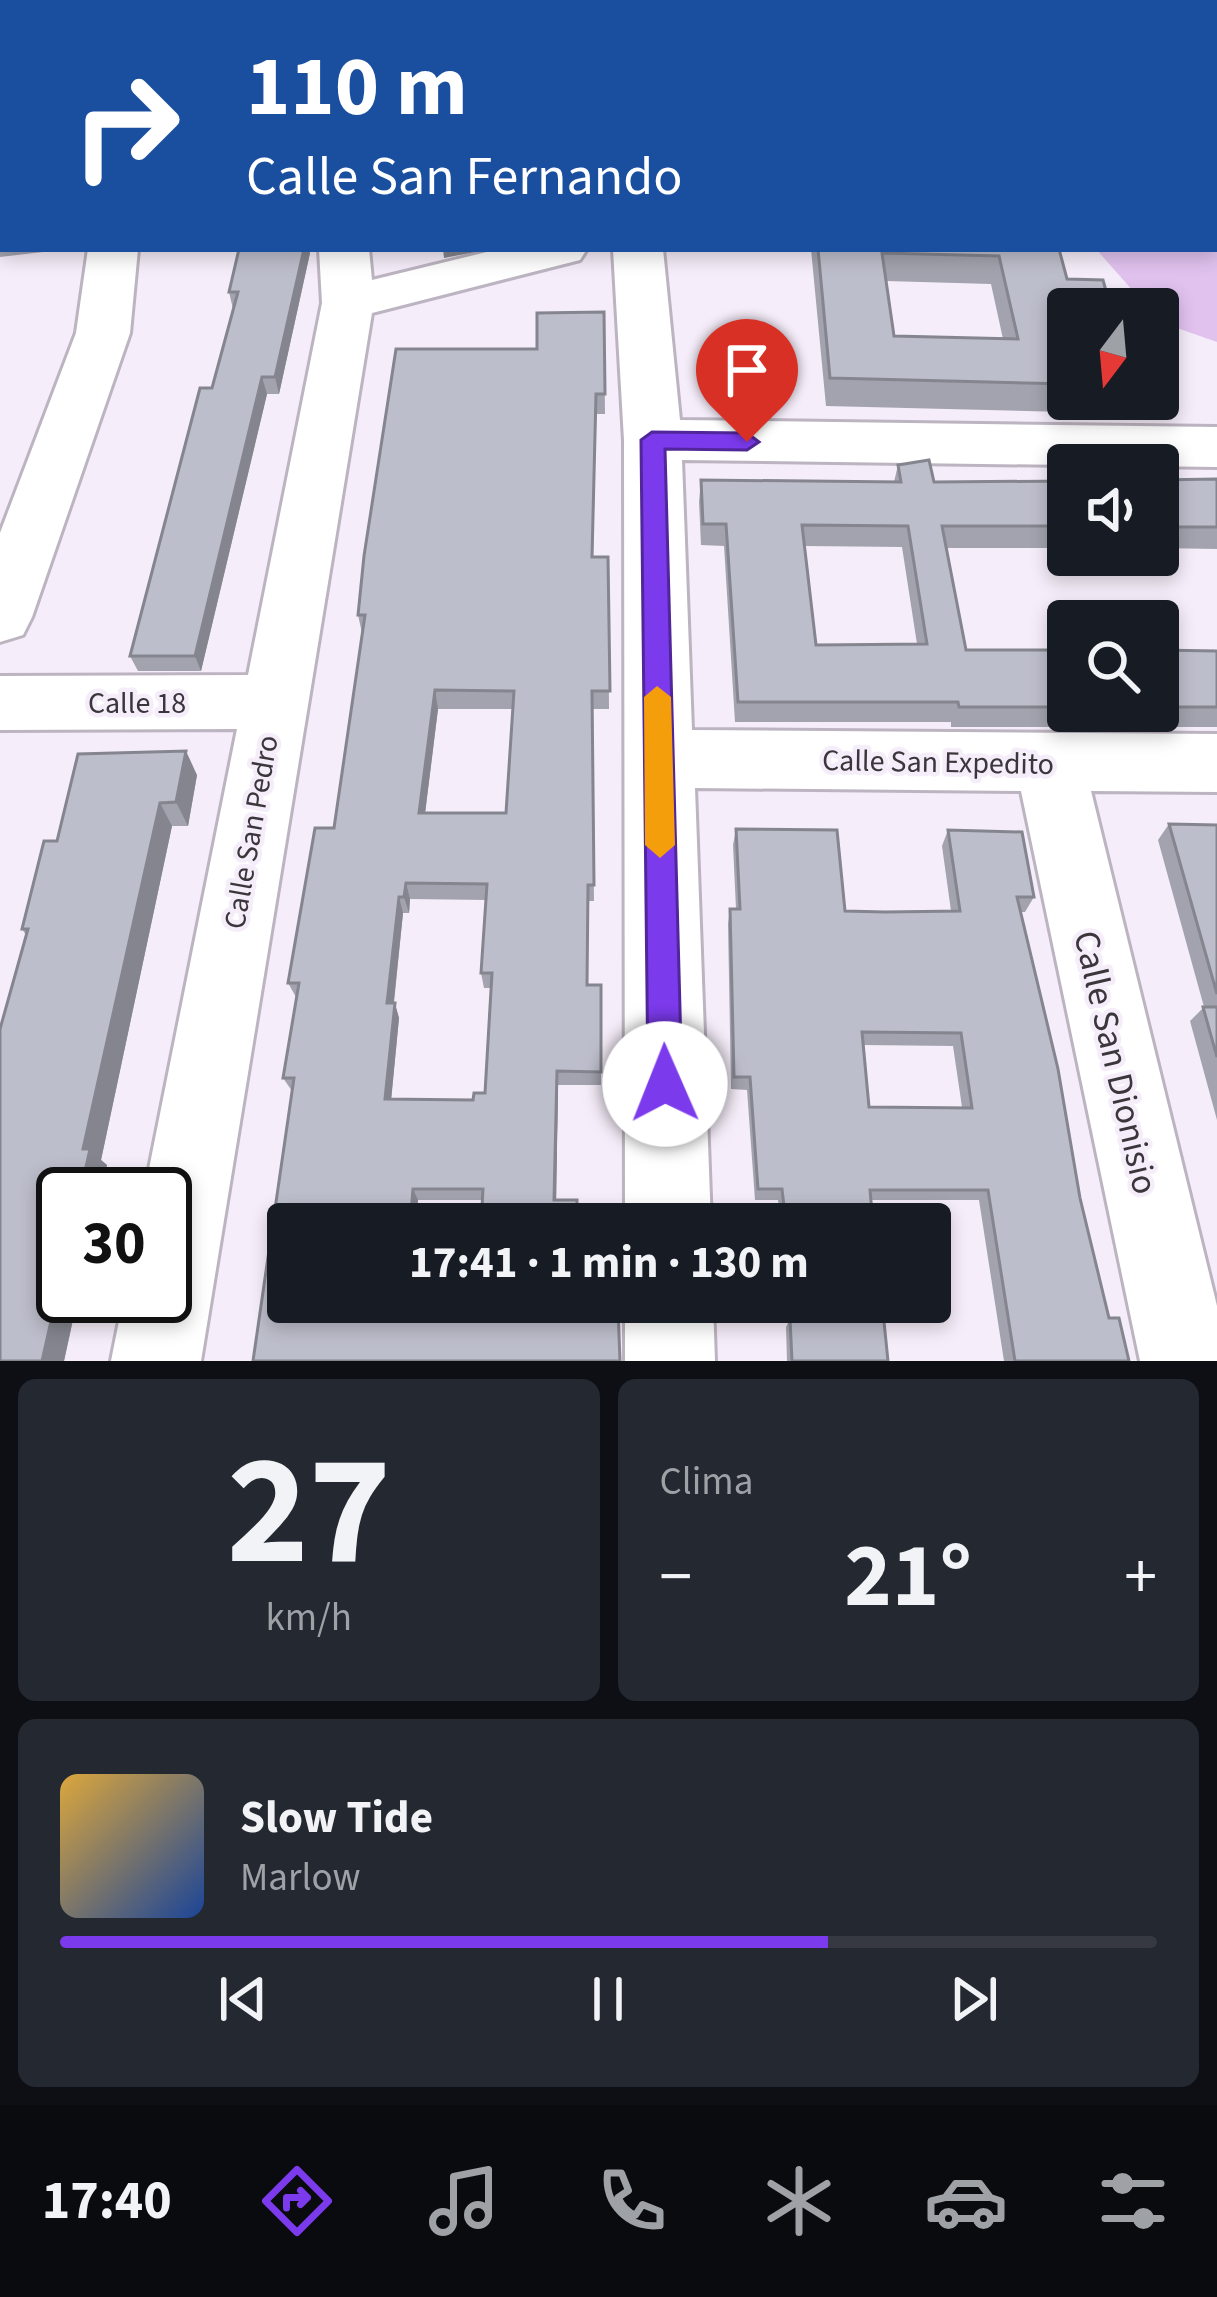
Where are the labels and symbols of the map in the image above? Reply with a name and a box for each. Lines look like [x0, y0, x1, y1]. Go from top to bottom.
north arrow [1047, 288, 1179, 420]
pin [696, 319, 798, 442]
street label: Calle 18 [88, 682, 186, 725]
street label: Calle San Pedro [213, 732, 290, 932]
street label: Calle San Expedito [822, 739, 1054, 786]
street label: Calle San Dionisio [1060, 926, 1171, 1199]
position arrow [602, 1021, 728, 1147]
speed limit sign: 30 [36, 1167, 192, 1323]

